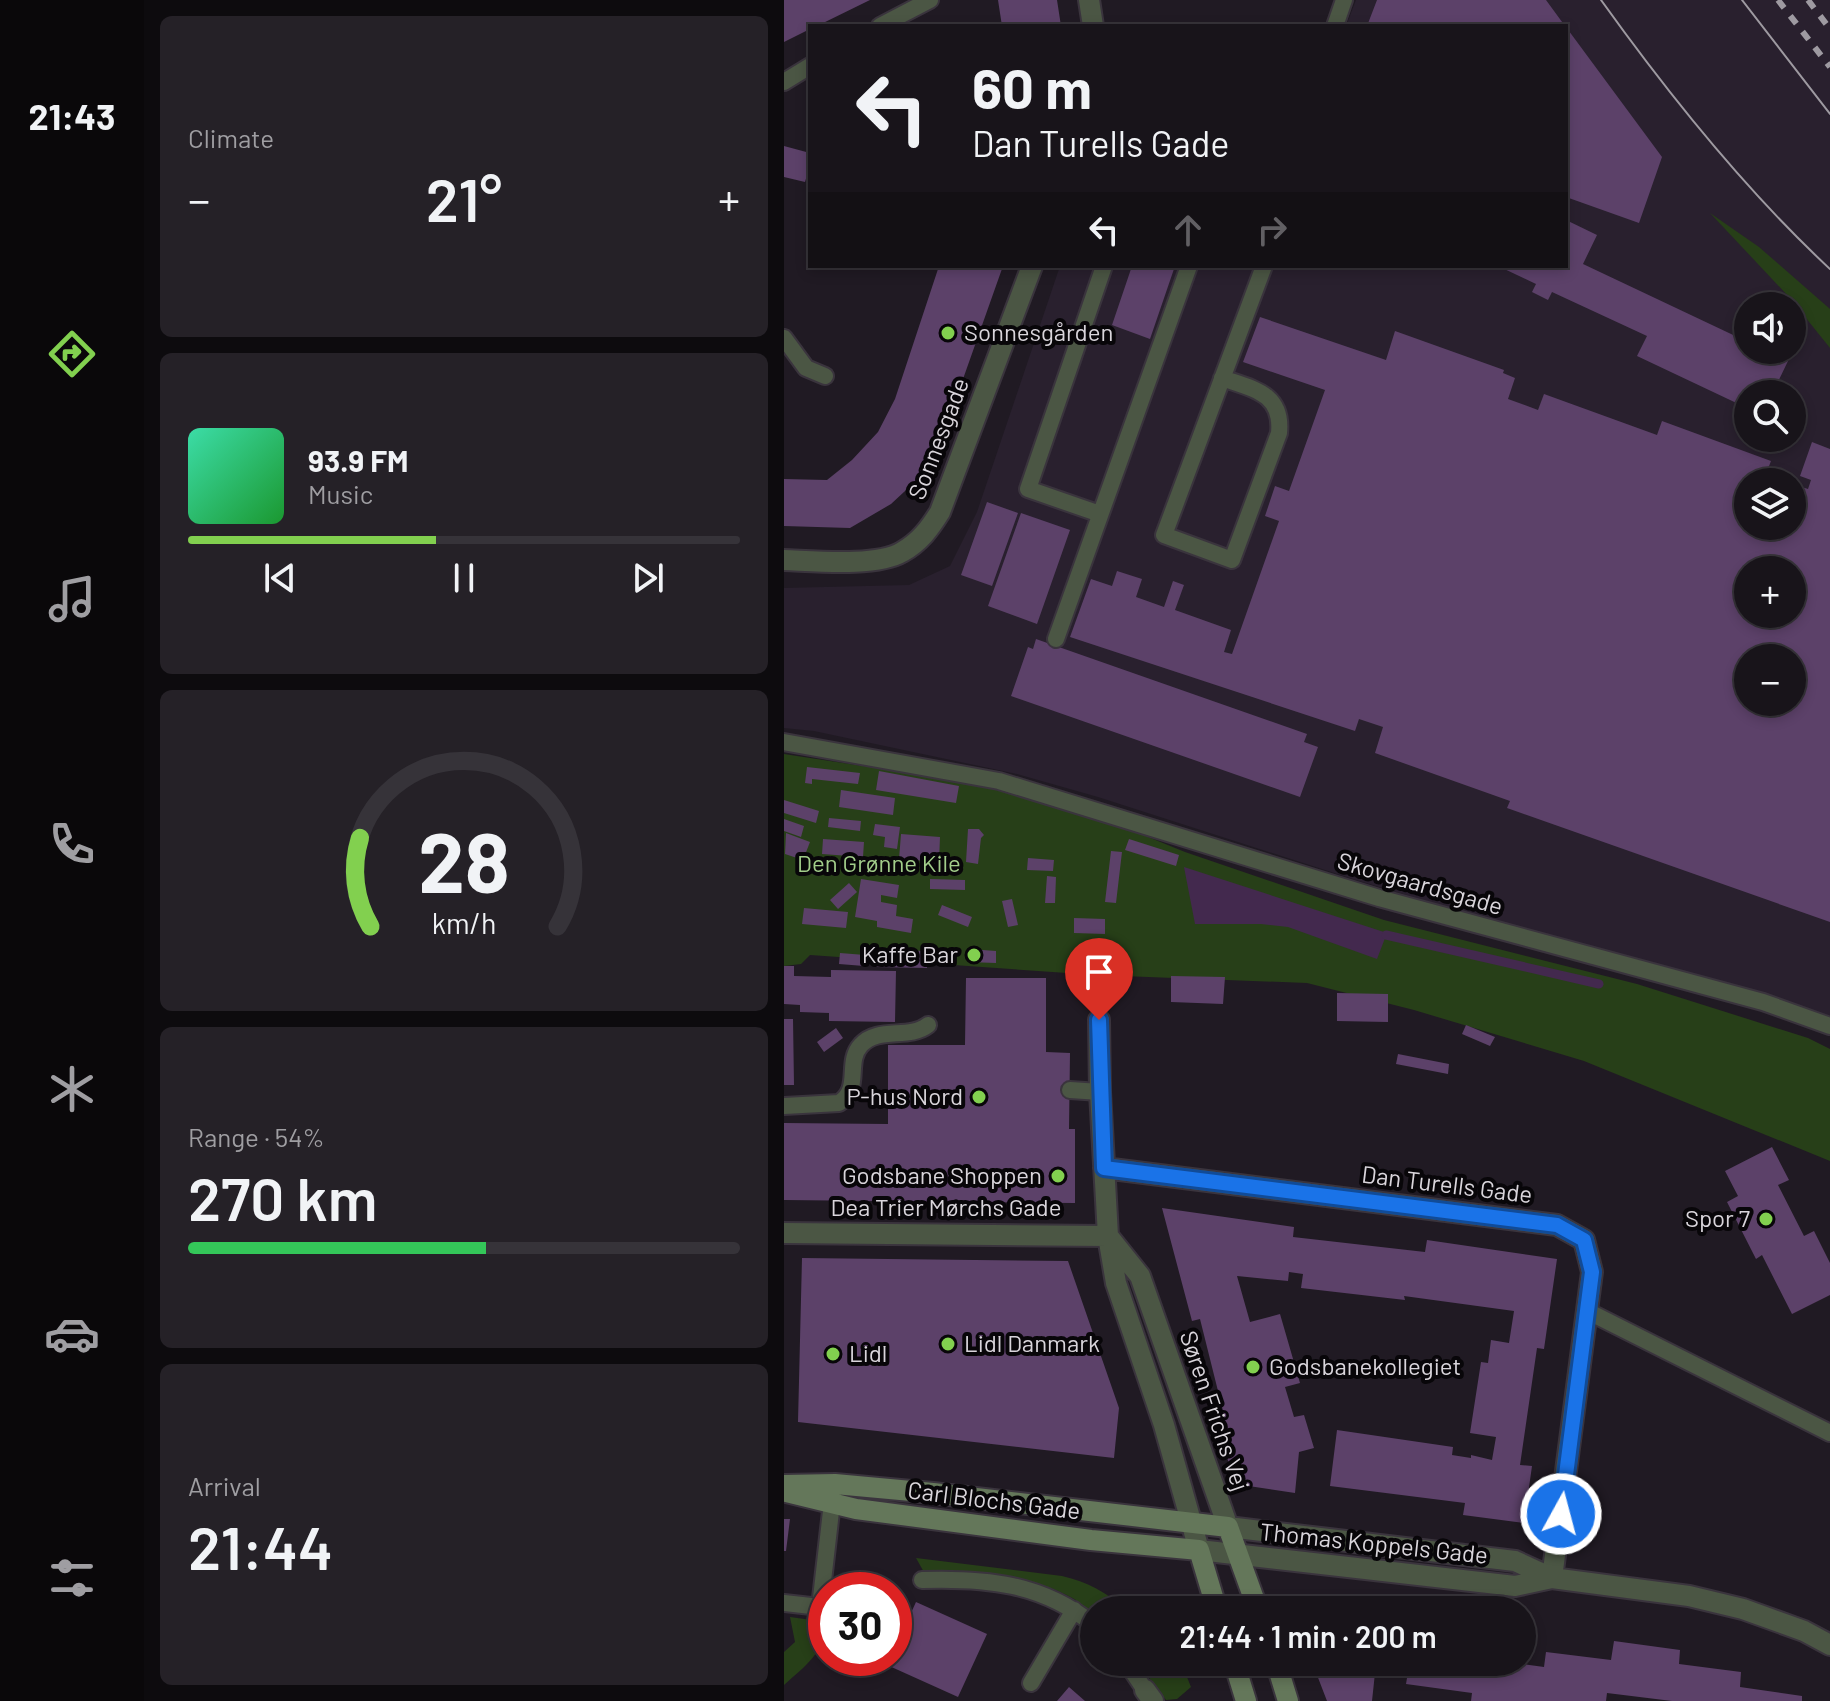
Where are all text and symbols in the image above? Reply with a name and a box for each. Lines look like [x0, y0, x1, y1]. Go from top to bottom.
text: 60 m [972, 53, 1092, 120]
icon: left [840, 56, 944, 160]
text: 21:43 [28, 94, 116, 137]
text: Dan Turells Gade [972, 121, 1230, 164]
text: Climate [188, 122, 274, 153]
text: 21° [426, 162, 502, 234]
text: − [188, 172, 210, 225]
text: + [718, 172, 740, 225]
icon: left [1082, 208, 1126, 252]
icon: ahead [1166, 208, 1210, 252]
icon: right [1250, 208, 1294, 252]
map controls [1734, 292, 1806, 716]
button: sound [1734, 292, 1806, 364]
place label: Sonnesgården [964, 317, 1113, 346]
marker: Sonnesgården [939, 324, 957, 342]
icon: directions [44, 326, 100, 382]
street label: Sonnesgade [901, 374, 974, 503]
button: search [1734, 380, 1806, 452]
text: 93.9 FM [308, 442, 408, 478]
button: layers [1734, 468, 1806, 540]
text: Music [308, 478, 373, 509]
icon: previous [258, 556, 302, 600]
icon: pause [442, 556, 486, 600]
icon: next [626, 556, 670, 600]
button: + [1734, 556, 1806, 628]
icon: music [44, 571, 100, 627]
button: − [1734, 644, 1806, 716]
text: 28 [418, 809, 510, 909]
icon: phone [44, 816, 100, 872]
street label: Skovgaardsgade [1334, 845, 1506, 920]
park label: Den Grønne Kile [797, 848, 961, 877]
text: km/h [432, 905, 496, 940]
pin [1065, 938, 1133, 1020]
place label: Kaffe Bar [862, 939, 958, 968]
marker: Kaffe Bar [965, 946, 983, 964]
icon: arrive [1077, 950, 1121, 994]
icon: climate [44, 1061, 100, 1117]
place label: P-hus Nord [847, 1081, 963, 1110]
marker: P-hus Nord [970, 1088, 988, 1106]
text: Range · 54% [188, 1121, 325, 1152]
street label: Dan Turells Gade [1360, 1159, 1534, 1208]
place label: Godsbane Shoppen [842, 1160, 1042, 1189]
text: 270 km [188, 1161, 377, 1233]
marker: Godsbane Shoppen [1049, 1167, 1067, 1185]
street label: Dea Trier Mørchs Gade [830, 1192, 1062, 1221]
place label: Spor 7 [1685, 1203, 1750, 1232]
marker: Spor 7 [1757, 1210, 1775, 1228]
icon: car [44, 1306, 100, 1362]
street label: Søren Frichs Vej [1174, 1327, 1256, 1494]
place label: Lidl Danmark [964, 1328, 1100, 1357]
marker: Lidl Danmark [939, 1335, 957, 1353]
place label: Lidl [849, 1338, 887, 1367]
marker: Lidl [824, 1345, 842, 1363]
place label: Godsbanekollegiet [1269, 1351, 1461, 1380]
marker: Godsbanekollegiet [1244, 1358, 1262, 1376]
text: Arrival [188, 1470, 261, 1501]
position arrow [1519, 1472, 1603, 1556]
street label: Carl Blochs Gade [906, 1475, 1082, 1524]
text: 21:44 [188, 1510, 333, 1582]
street label: Thomas Koppels Gade [1259, 1516, 1490, 1569]
icon: filters [44, 1550, 100, 1606]
speed limit sign: 30 [808, 1572, 912, 1676]
text: 21:44 · 1 min · 200 m [1179, 1618, 1437, 1654]

